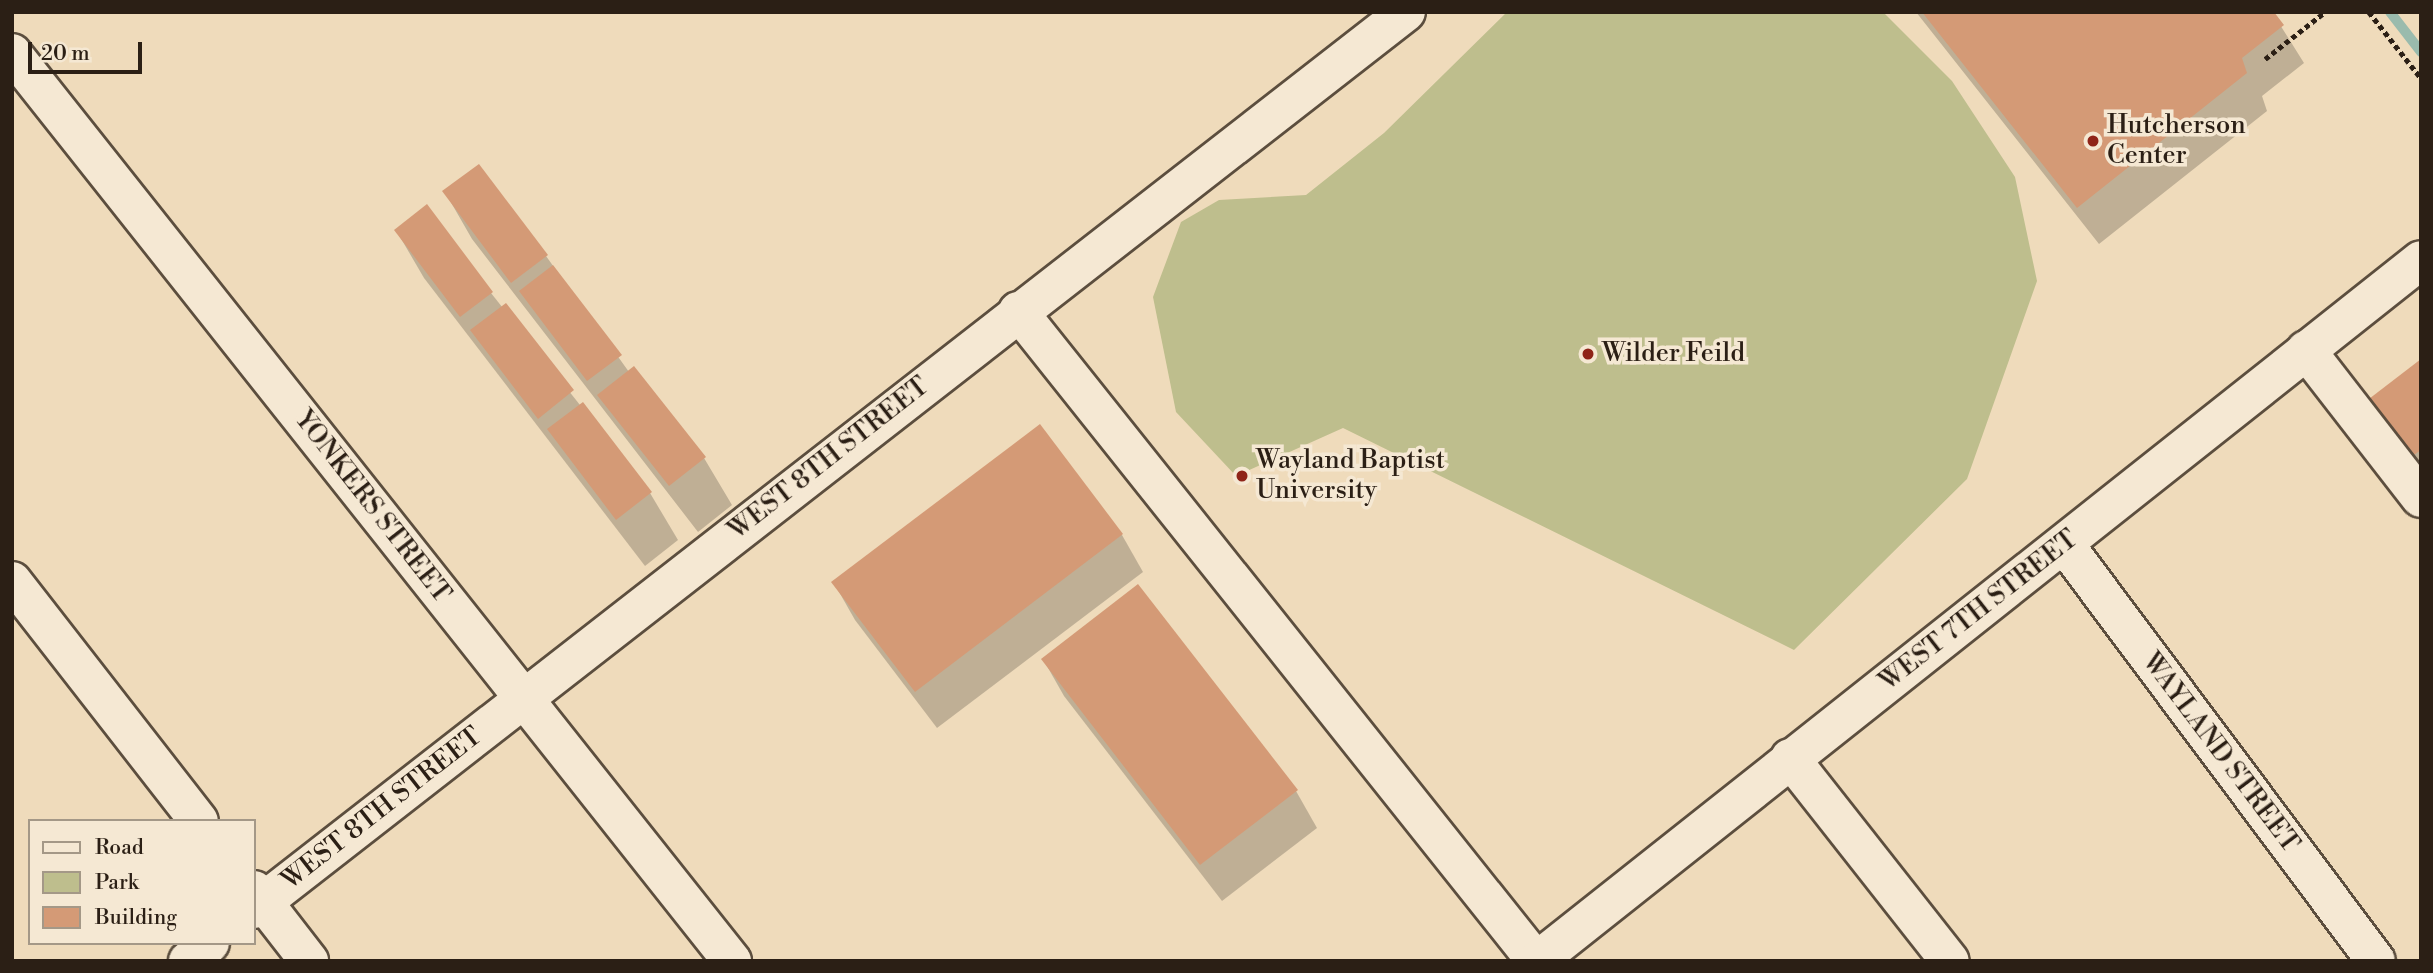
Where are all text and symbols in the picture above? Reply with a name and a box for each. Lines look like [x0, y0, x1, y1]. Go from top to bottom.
scale bar [32, 28, 145, 72]
text: 20 m [41, 41, 90, 67]
place label: Hutcherson Center [2107, 110, 2246, 172]
marker: Hutcherson Center [2085, 133, 2101, 149]
place label: Wilder Feild [1602, 338, 1745, 370]
marker: Wilder Feild [1580, 346, 1596, 362]
street label: WEST 8TH STREET [723, 371, 935, 547]
street label: YONKERS STREET [287, 405, 457, 609]
place label: Wayland Baptist University [1256, 445, 1445, 506]
marker: Wayland Baptist University [1234, 468, 1250, 484]
street label: WEST 7TH STREET [1874, 524, 2084, 698]
street label: WAYLAND STREET [2135, 647, 2305, 859]
street label: WEST 8TH STREET [276, 721, 488, 897]
legend [28, 819, 256, 945]
text: Road [95, 835, 144, 861]
text: Park [95, 870, 139, 896]
text: Building [95, 905, 177, 931]

